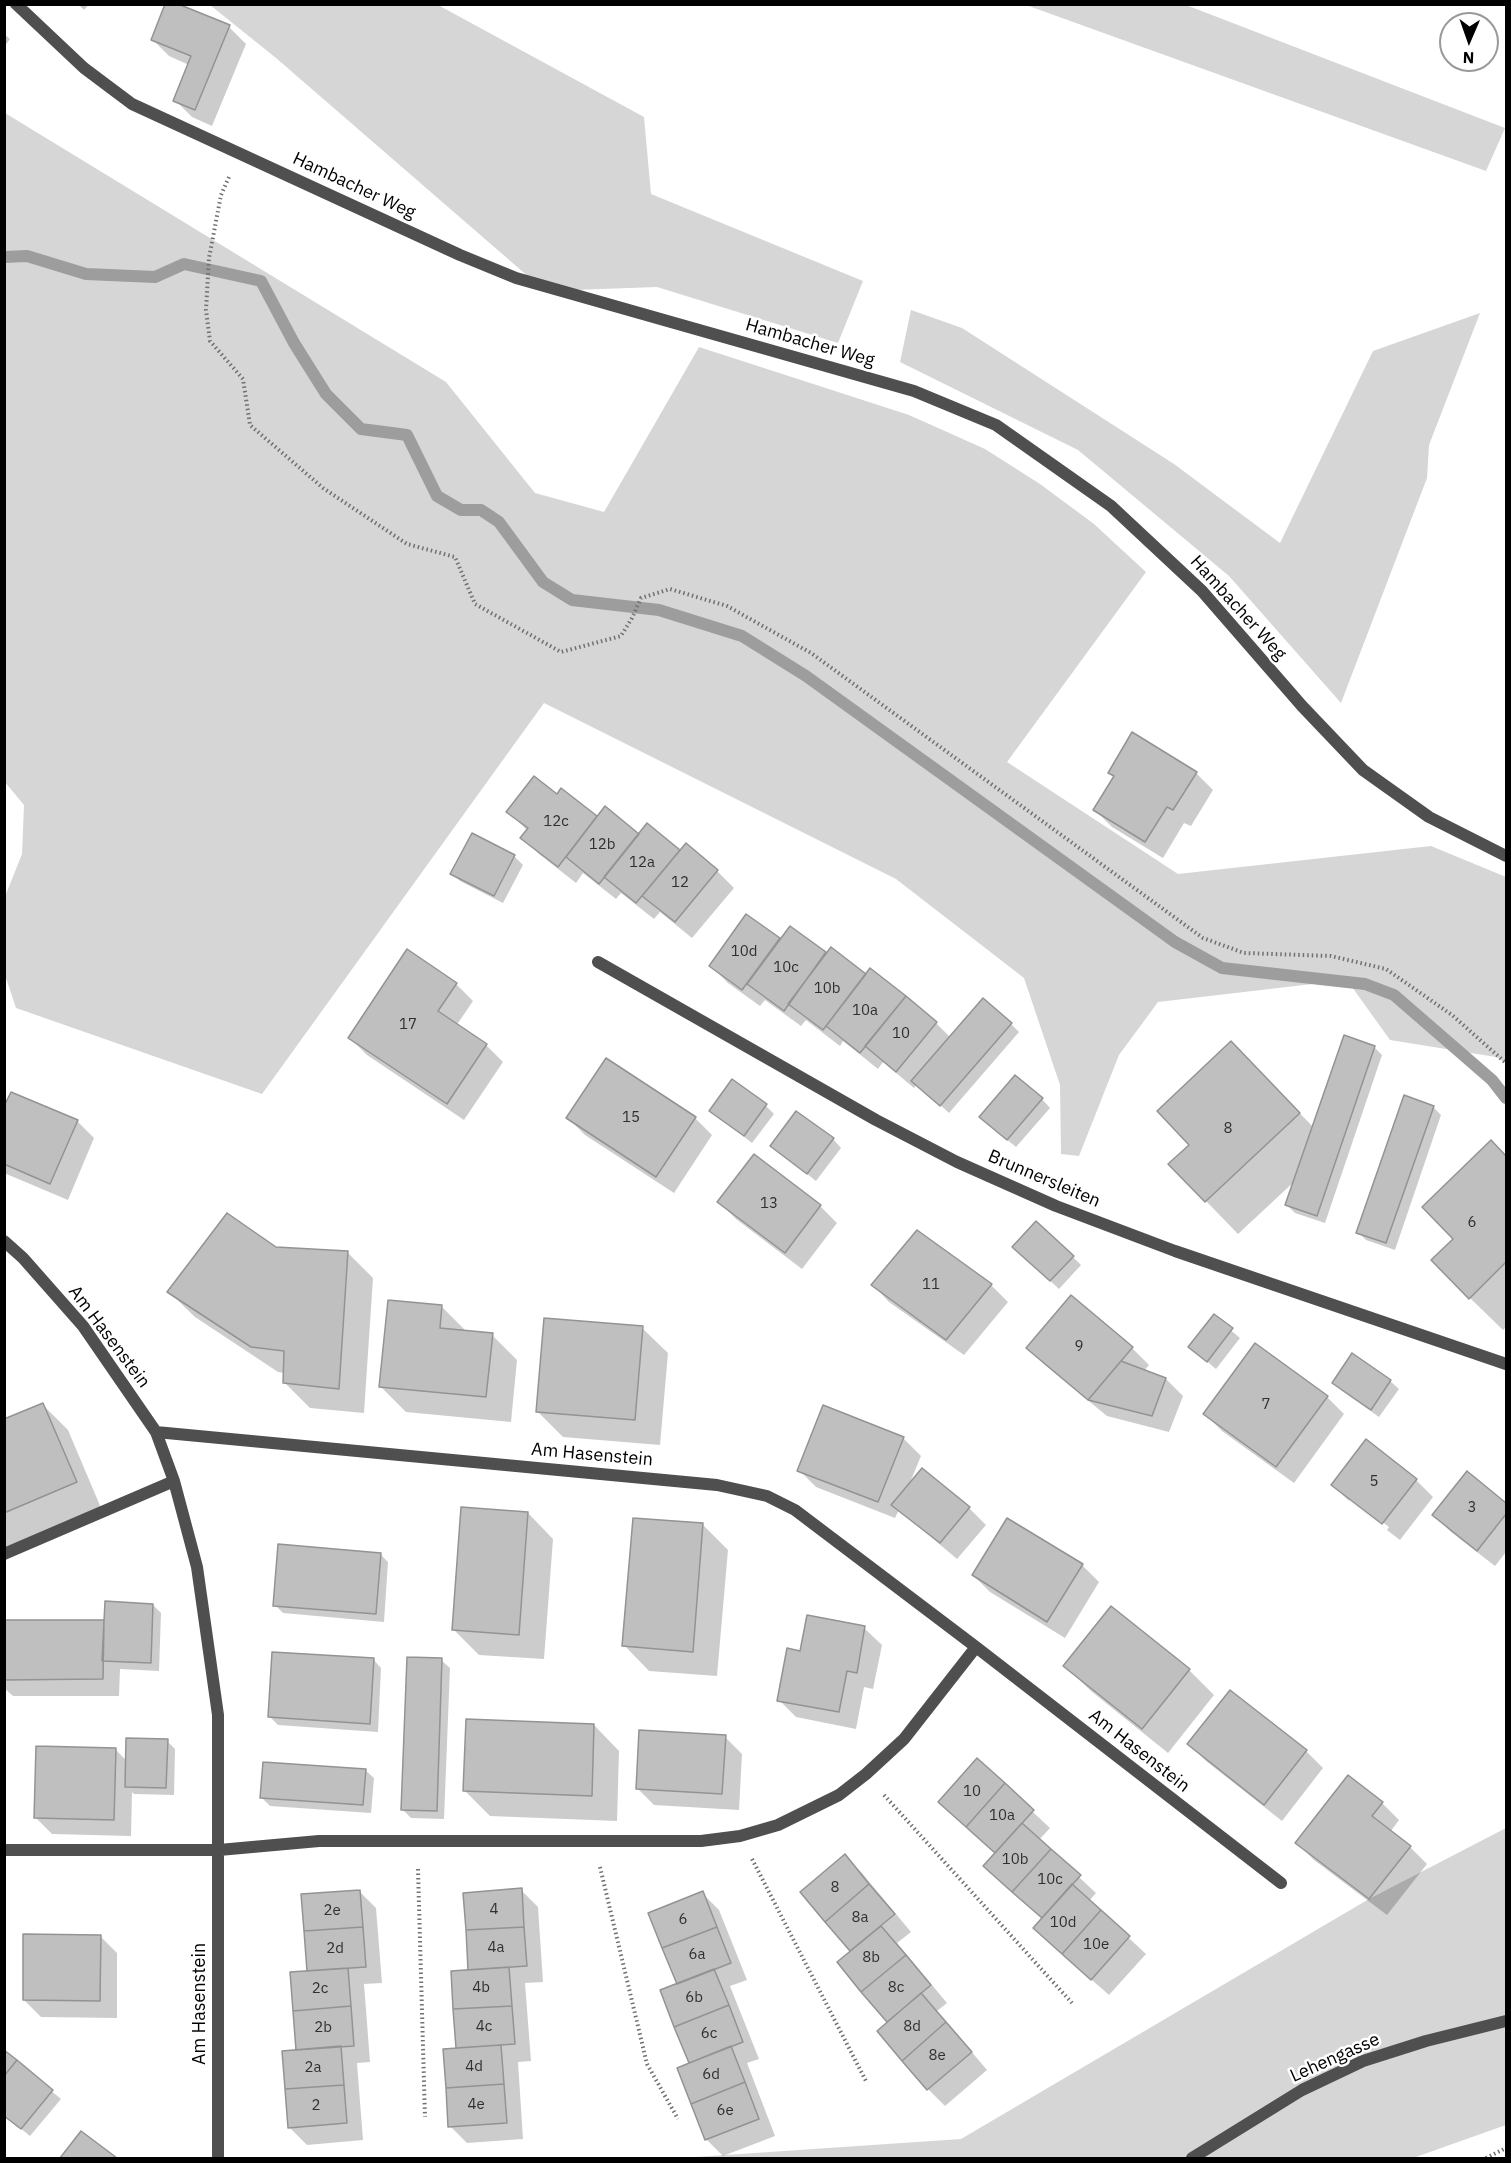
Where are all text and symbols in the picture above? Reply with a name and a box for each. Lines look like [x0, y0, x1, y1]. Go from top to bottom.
north arrow [1439, 12, 1499, 72]
text: N [1462, 48, 1475, 68]
street label: Hambacher Weg [289, 148, 419, 224]
street label: Hambacher Weg [743, 314, 877, 372]
street label: Hambacher Weg [1185, 551, 1291, 665]
house number: 12c [543, 813, 569, 831]
house number: 12b [589, 836, 615, 854]
house number: 12a [629, 854, 655, 872]
house number: 12 [671, 874, 689, 892]
house number: 10d [731, 943, 757, 961]
house number: 10c [773, 959, 799, 977]
house number: 10b [814, 980, 840, 998]
house number: 10a [852, 1002, 878, 1020]
house number: 17 [399, 1016, 417, 1034]
house number: 10 [892, 1025, 910, 1043]
house number: 15 [622, 1109, 640, 1127]
house number: 8 [1224, 1120, 1232, 1138]
street label: Brunnersleiten [985, 1146, 1103, 1212]
house number: 13 [760, 1195, 778, 1213]
house number: 6 [1468, 1214, 1476, 1232]
house number: 11 [922, 1276, 940, 1294]
street label: Am Hasenstein [64, 1282, 154, 1392]
house number: 9 [1075, 1338, 1083, 1356]
house number: 7 [1262, 1396, 1270, 1414]
street label: Am Hasenstein [530, 1439, 654, 1471]
house number: 5 [1370, 1473, 1378, 1491]
house number: 3 [1468, 1499, 1476, 1517]
street label: Am Hasenstein [1084, 1705, 1194, 1797]
house number: 10 [963, 1783, 981, 1801]
house number: 10a [989, 1807, 1015, 1825]
house number: 10b [1002, 1851, 1028, 1869]
house number: 10c [1037, 1871, 1063, 1889]
house number: 8 [831, 1879, 839, 1897]
house number: 4 [490, 1901, 498, 1919]
house number: 2e [323, 1902, 341, 1920]
house number: 8a [851, 1909, 869, 1927]
house number: 6 [679, 1911, 687, 1929]
house number: 10d [1050, 1914, 1076, 1932]
house number: 10e [1083, 1936, 1109, 1954]
house number: 4a [487, 1939, 505, 1957]
house number: 2d [326, 1940, 344, 1958]
street label: Am Hasenstein [189, 1943, 211, 2065]
house number: 6a [688, 1946, 706, 1964]
house number: 8b [862, 1949, 880, 1967]
house number: 4b [472, 1979, 490, 1997]
house number: 8c [888, 1979, 904, 1997]
house number: 2c [312, 1980, 328, 1998]
house number: 6b [685, 1989, 703, 2007]
house number: 4c [476, 2018, 492, 2036]
house number: 8d [903, 2018, 921, 2036]
house number: 2b [314, 2019, 332, 2037]
house number: 6c [701, 2025, 717, 2043]
street label: Lehengasse [1287, 2029, 1383, 2087]
house number: 8e [928, 2047, 946, 2065]
house number: 4d [465, 2058, 483, 2076]
house number: 2a [304, 2059, 322, 2077]
house number: 6d [702, 2066, 720, 2084]
house number: 4e [467, 2096, 485, 2114]
house number: 2 [312, 2097, 320, 2115]
house number: 6e [716, 2102, 734, 2120]

